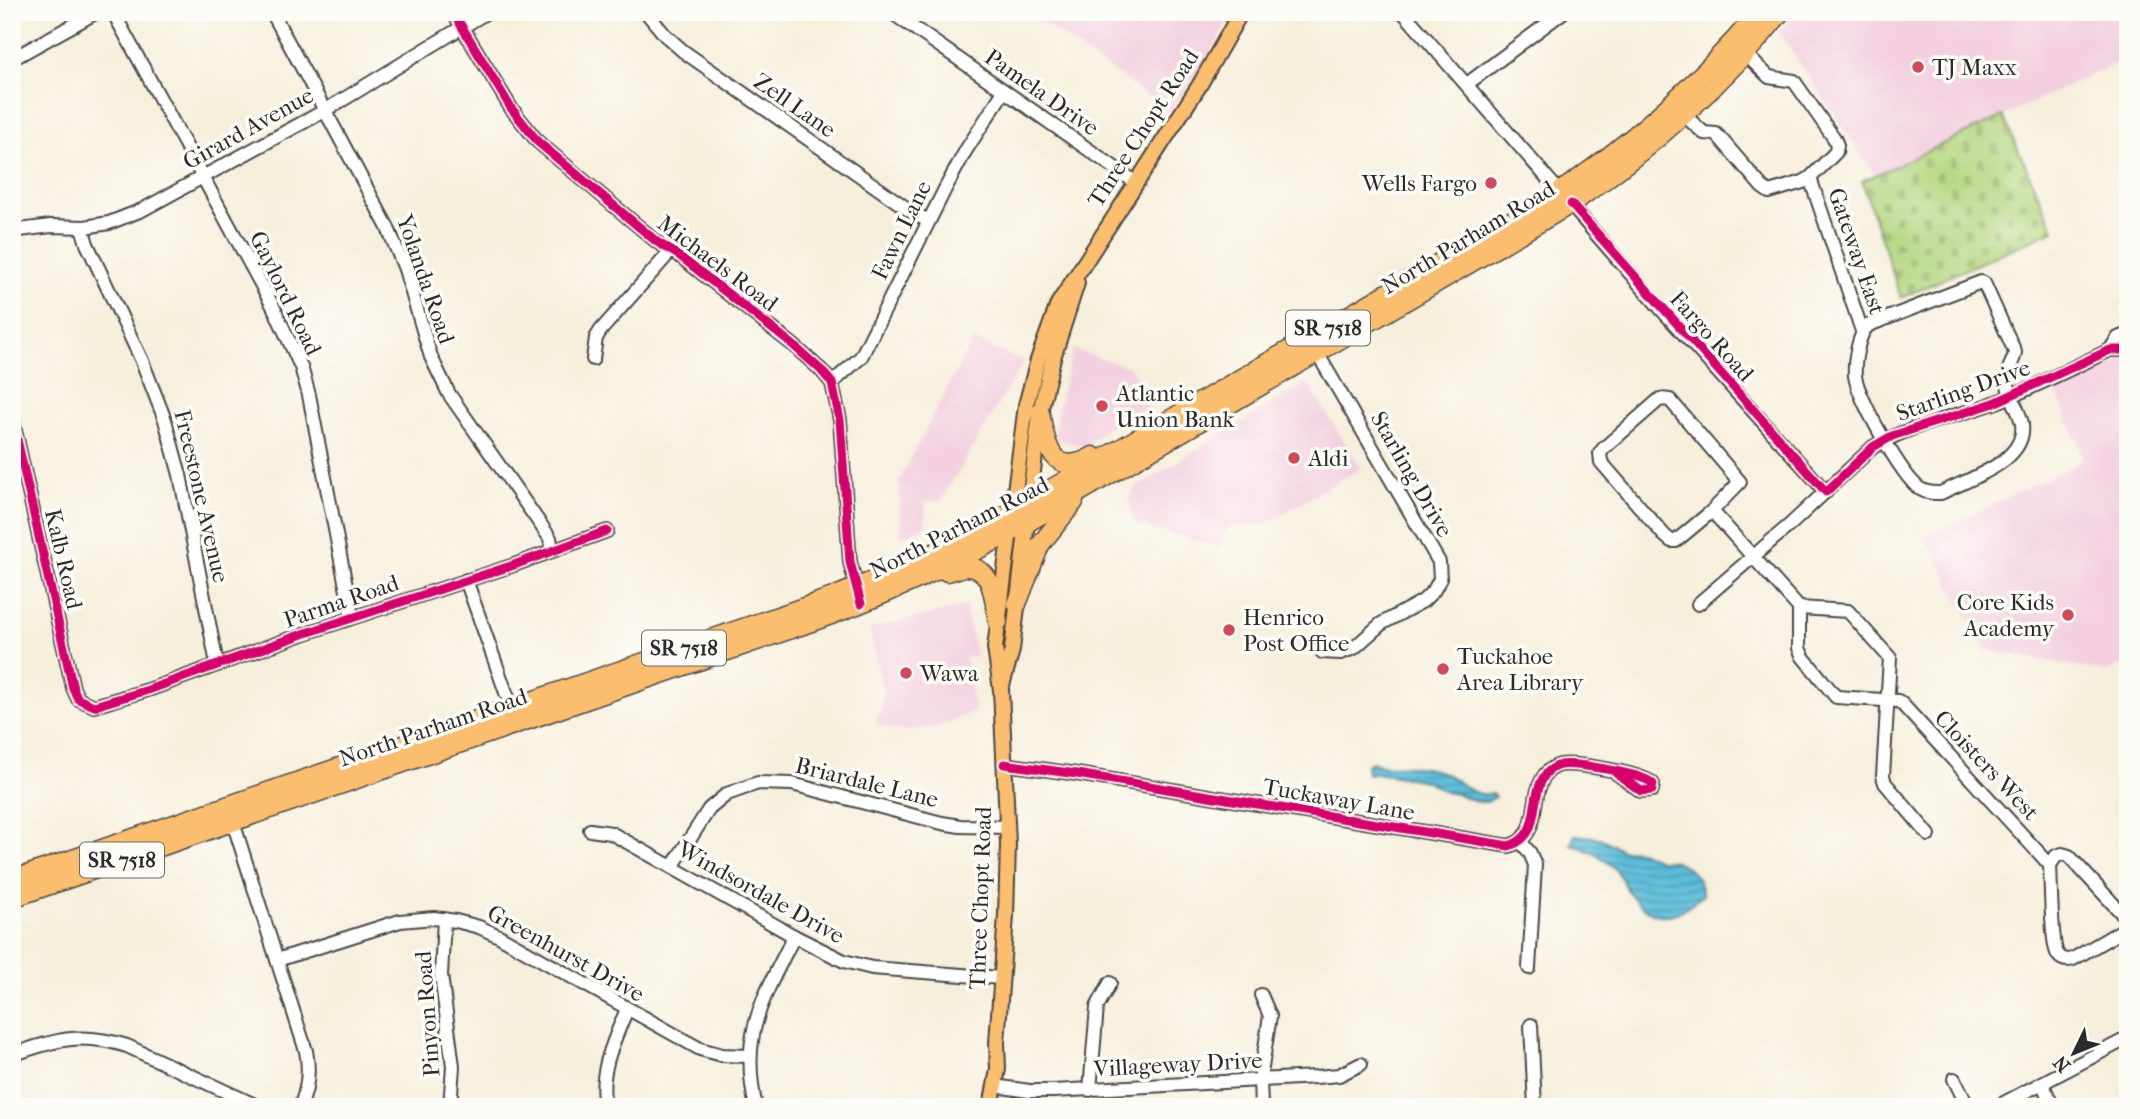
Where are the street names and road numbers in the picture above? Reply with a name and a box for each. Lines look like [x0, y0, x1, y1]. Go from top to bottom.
street label: Pamela Drive [980, 43, 1104, 142]
street label: Three Chopt Road [1082, 44, 1205, 212]
street label: Zell Lane [749, 67, 841, 143]
street label: Girard Avenue [178, 82, 318, 175]
street label: North Parham Road [1377, 175, 1560, 300]
street label: Fawn Lane [866, 176, 937, 284]
street label: Gateway East [1822, 184, 1891, 318]
street label: Michaels Road [652, 209, 784, 318]
street label: Yolanda Road [391, 210, 460, 348]
street label: Gaylord Road [244, 227, 327, 360]
street label: Fargo Road [1664, 285, 1760, 388]
road number: SR 7518 [1286, 310, 1370, 346]
street label: Starling Drive [1893, 354, 2034, 427]
street label: Freestone Avenue [168, 407, 235, 585]
street label: Starling Drive [1365, 407, 1458, 542]
street label: North Parham Road [865, 470, 1054, 584]
street label: Kalb Road [39, 506, 88, 612]
street label: Parma Road [280, 569, 403, 634]
road number: SR 7518 [642, 630, 726, 666]
street label: North Parham Road [336, 682, 531, 772]
street label: Cloisters West [1929, 705, 2044, 826]
street label: Briardale Lane [793, 752, 941, 813]
street label: Tuckaway Lane [1261, 773, 1417, 826]
street label: Three Chopt Road [964, 806, 997, 990]
street label: Windsordale Drive [672, 835, 849, 949]
road number: SR 7518 [80, 842, 164, 878]
street label: Greenhurst Drive [483, 899, 649, 1008]
street label: Pinyon Road [410, 950, 445, 1078]
street label: Villageway Drive [1092, 1047, 1263, 1082]

